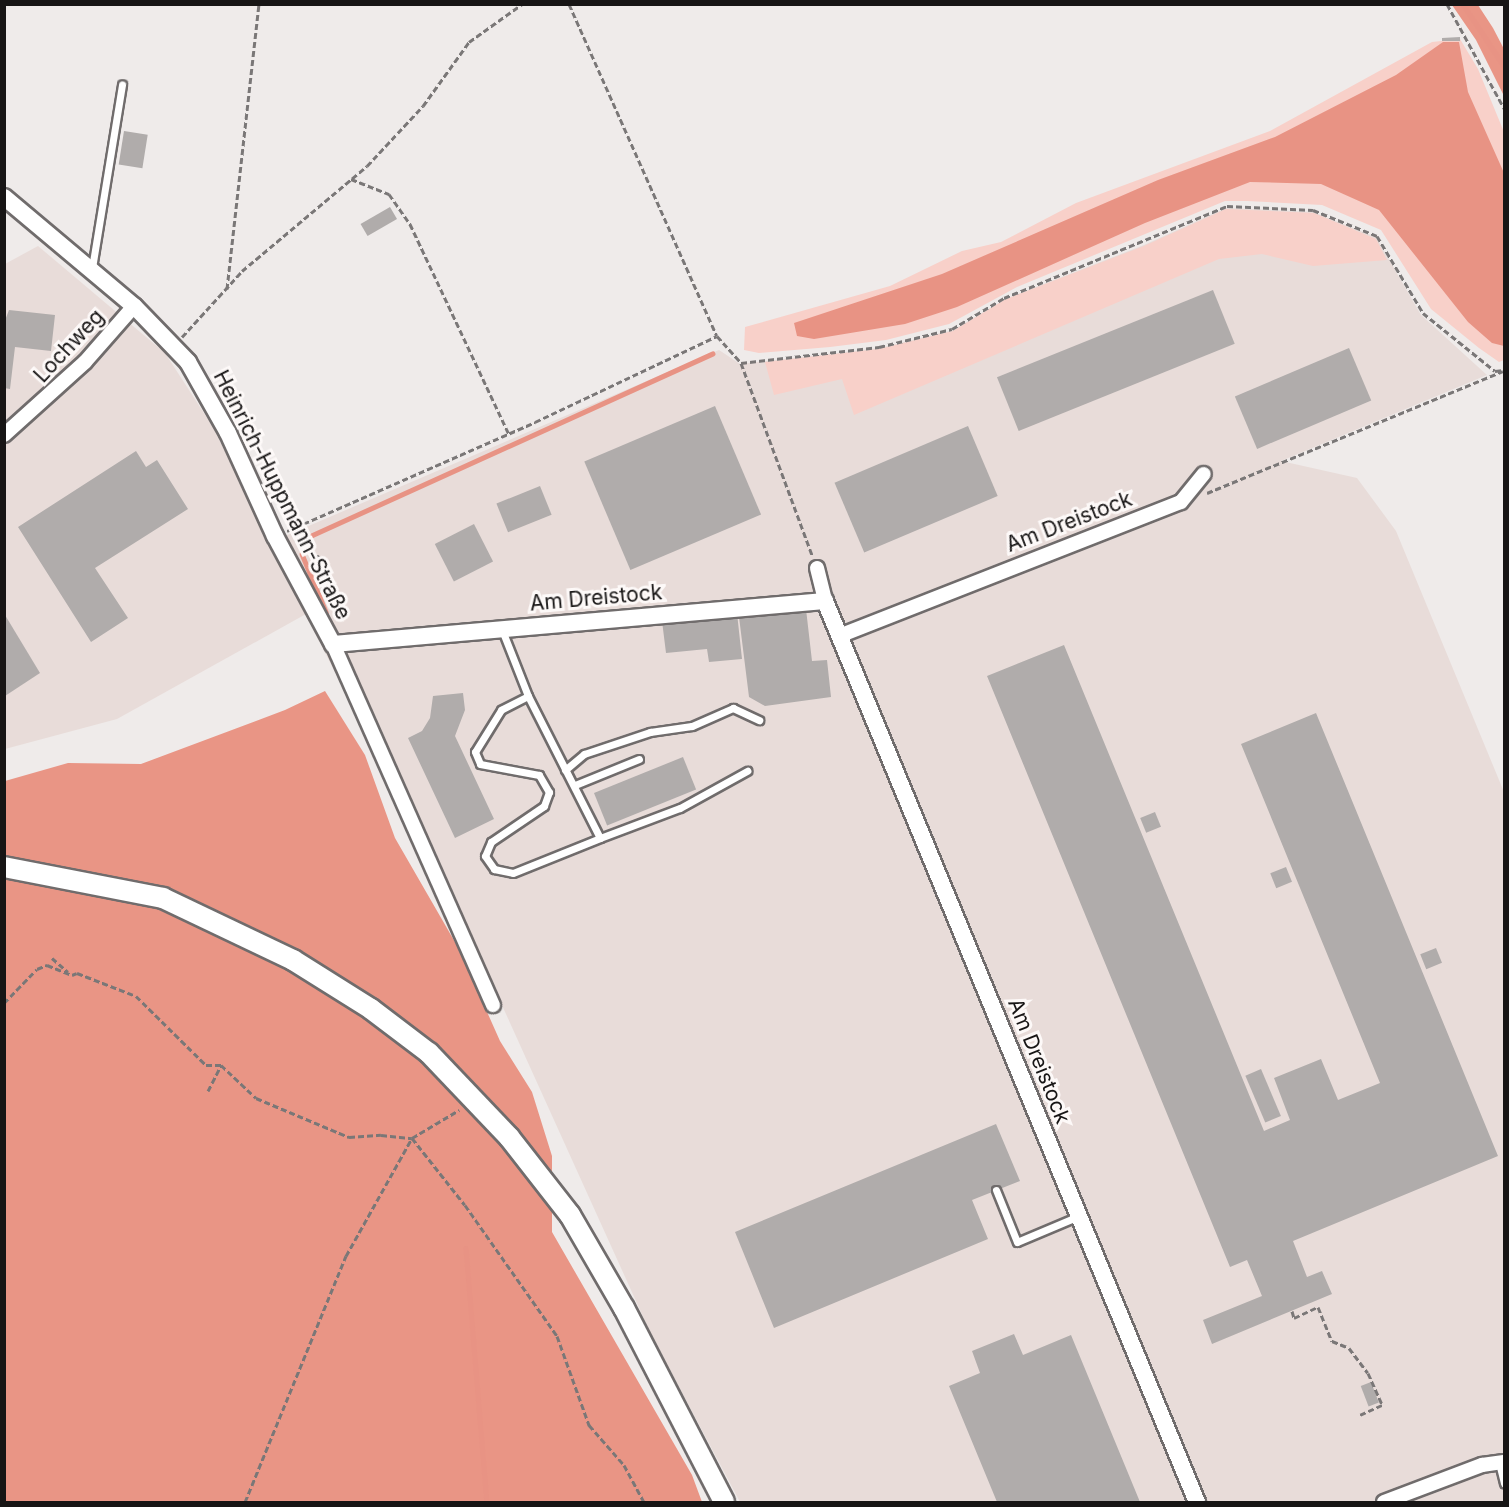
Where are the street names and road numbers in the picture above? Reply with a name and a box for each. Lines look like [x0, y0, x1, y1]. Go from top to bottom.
street label: Lochweg [29, 304, 109, 388]
street label: Heinrich-Huppmann-Straße [208, 366, 356, 624]
street label: Am Dreistock [1003, 486, 1135, 558]
street label: Am Dreistock [529, 580, 663, 616]
street label: Am Dreistock [1002, 995, 1076, 1127]

